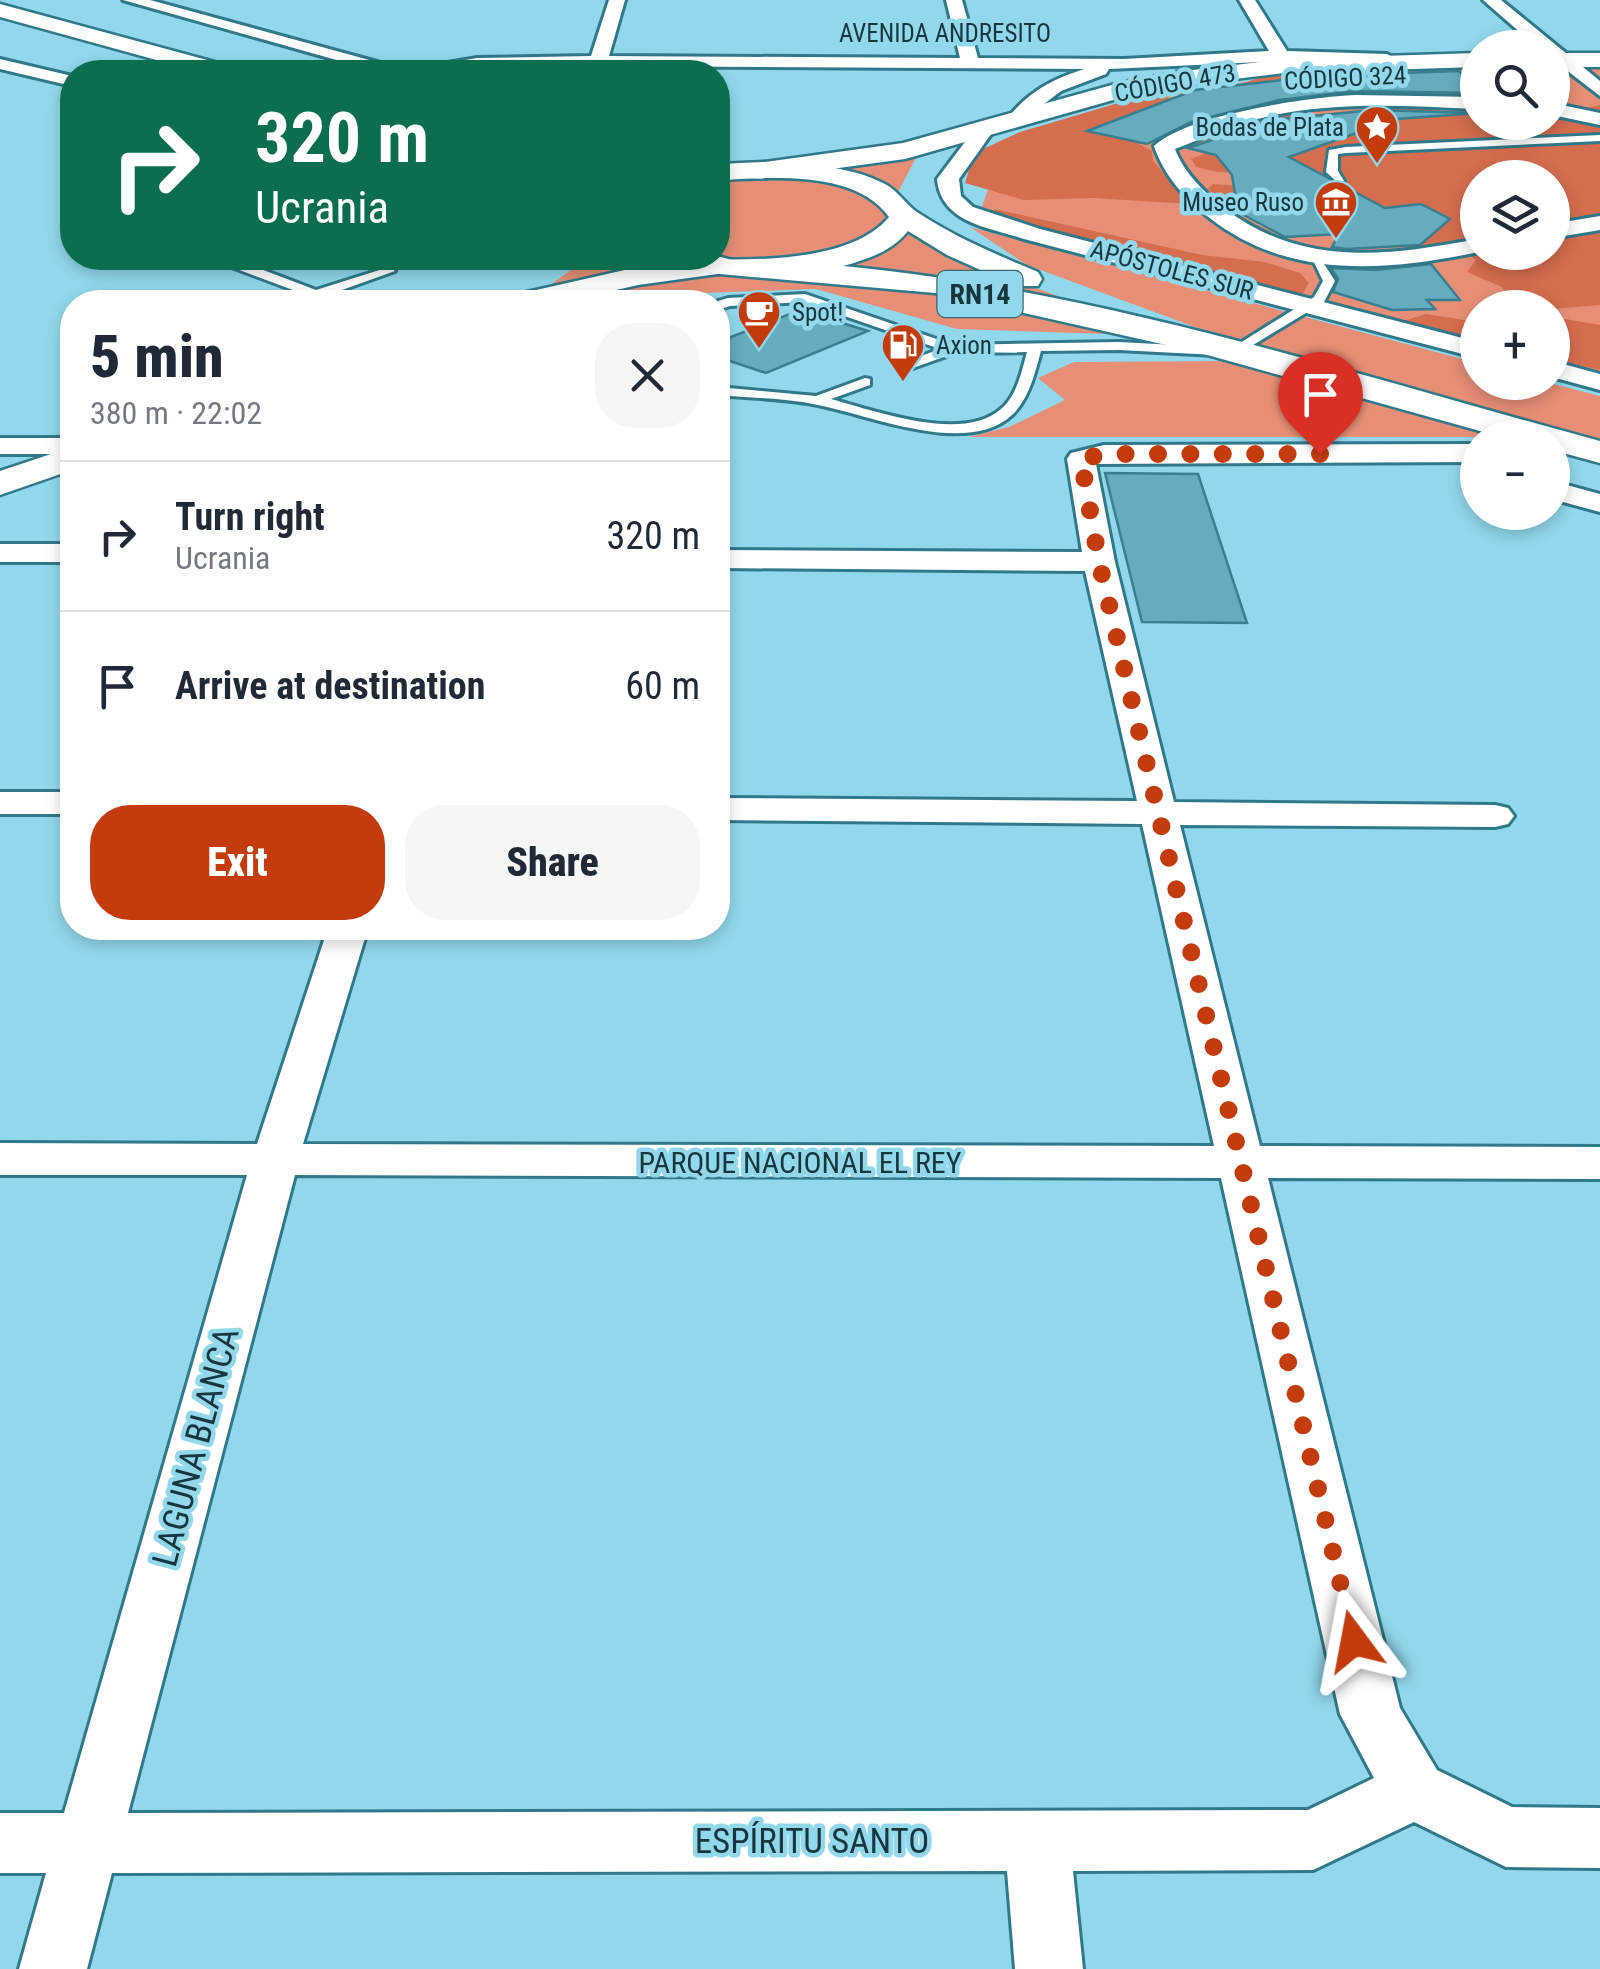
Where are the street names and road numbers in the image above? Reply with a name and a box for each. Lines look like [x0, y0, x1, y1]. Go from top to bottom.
street label: AVENIDA ANDRESITO [839, 19, 1051, 48]
street label: CÓDIGO 473 [1112, 57, 1238, 108]
street label: CÓDIGO 324 [1283, 59, 1407, 96]
street label: APÓSTOLES SUR [1087, 233, 1257, 306]
road number: RN14 [938, 271, 1022, 317]
street label: PARQUE NACIONAL EL REY [639, 1145, 962, 1180]
street label: LAGUNA BLANCA [144, 1323, 248, 1571]
street label: ESPÍRITU SANTO [695, 1821, 929, 1862]

